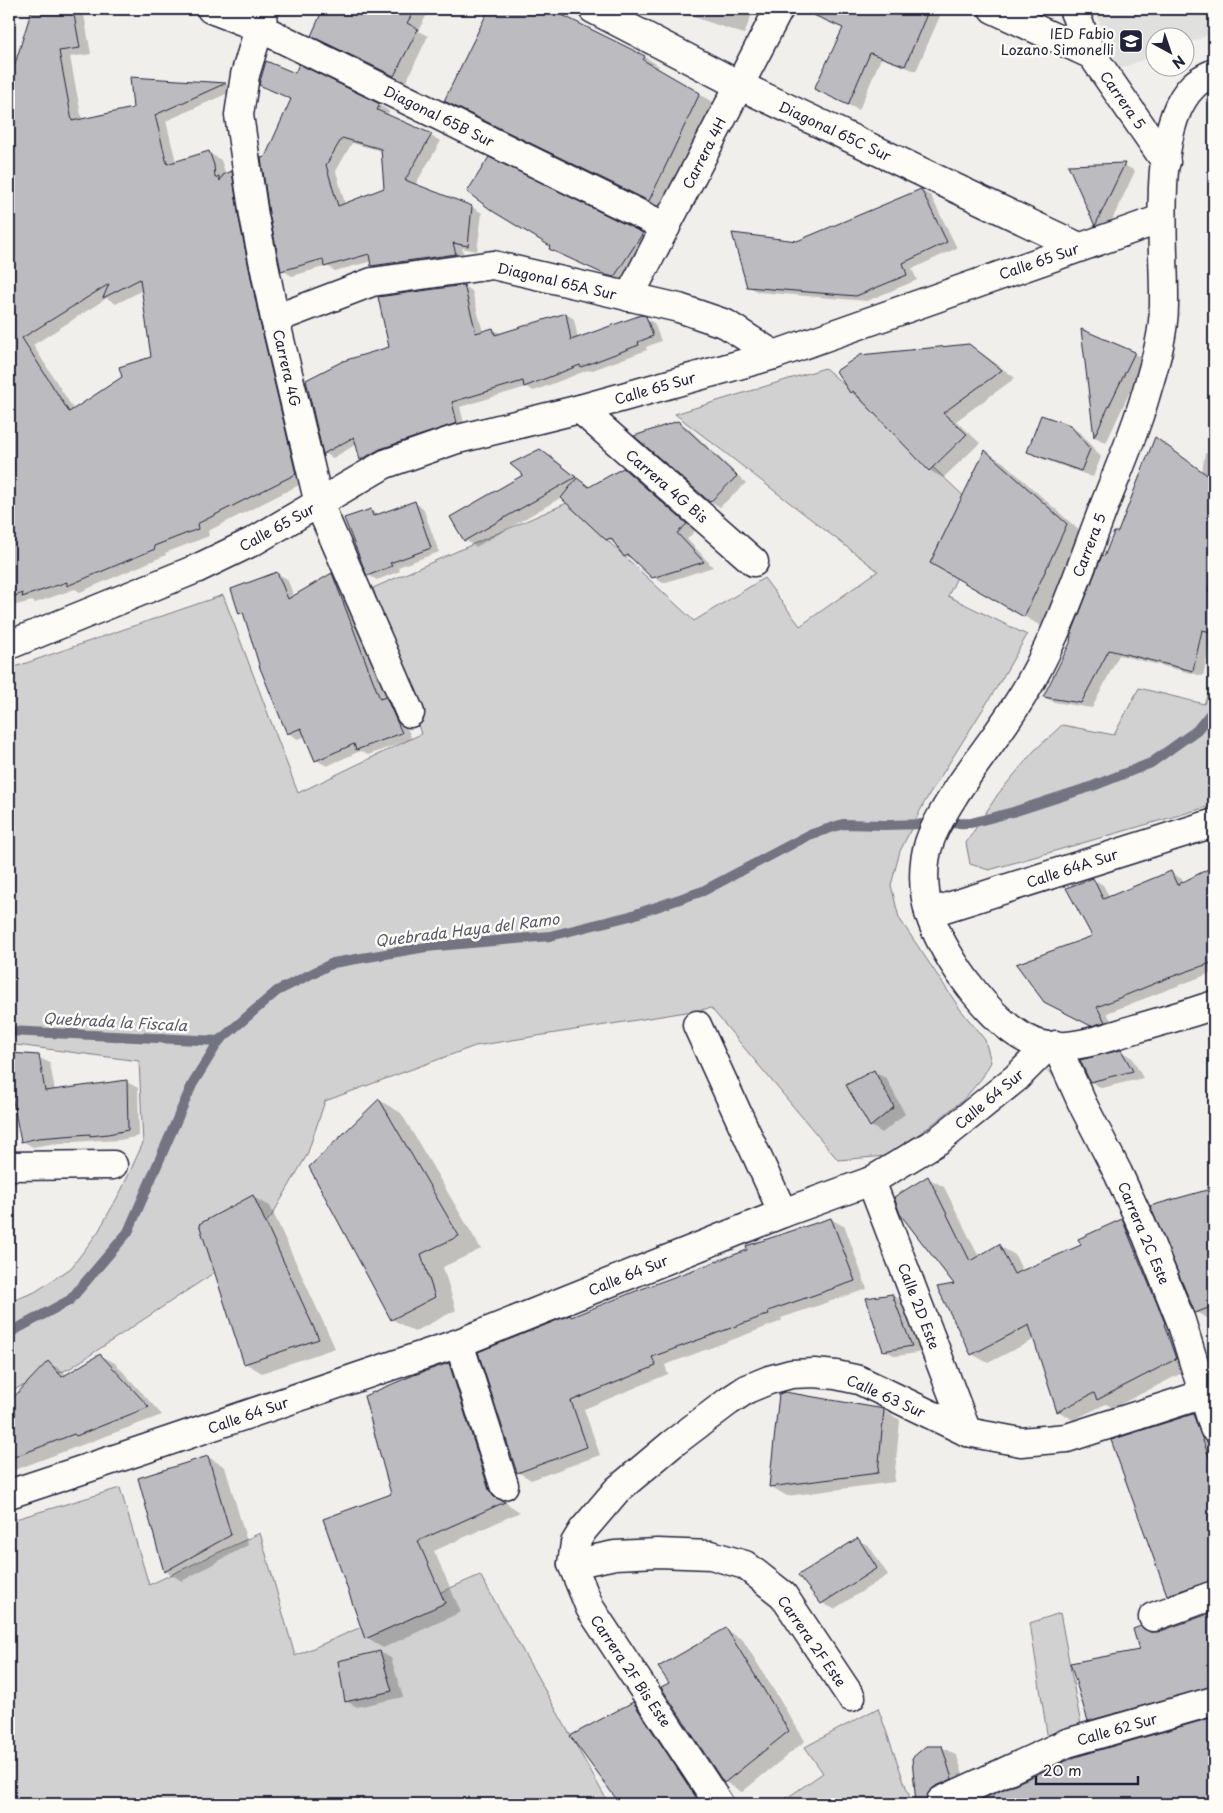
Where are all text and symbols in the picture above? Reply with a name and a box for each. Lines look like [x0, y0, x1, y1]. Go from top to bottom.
place label: IED Fabio Lozano Simonelli [1001, 23, 1114, 60]
school or university icon: IED Fabio Lozano Simonelli [1118, 28, 1144, 54]
north arrow [1146, 28, 1196, 78]
text: N [1168, 51, 1190, 74]
street label: Carrera 5 [1095, 66, 1151, 134]
street label: Diagonal 65B Sur [380, 80, 498, 152]
street label: Diagonal 65C Sur [775, 96, 895, 166]
street label: Carrera 4H [677, 113, 731, 193]
street label: Calle 65 Sur [996, 237, 1082, 285]
street label: Diagonal 65A Sur [495, 257, 619, 305]
street label: Carrera 4G [268, 327, 306, 409]
street label: Calle 65 Sur [612, 366, 698, 410]
street label: Carrera 4G Bis [621, 444, 713, 528]
street label: Calle 65 Sur [235, 497, 319, 556]
street label: Carrera 5 [1067, 510, 1111, 580]
street label: Calle 64A Sur [1024, 843, 1121, 893]
water label: Quebrada Haya del Ramo [374, 906, 561, 952]
water label: Quebrada la Fiscala [42, 1006, 188, 1036]
street label: Calle 64 Sur [950, 1064, 1028, 1134]
street label: Carrera 2C Este [1113, 1178, 1175, 1288]
street label: Calle 64 Sur [585, 1249, 672, 1301]
street label: Calle 2D Este [893, 1260, 945, 1352]
street label: Calle 63 Sur [843, 1369, 929, 1423]
street label: Calle 64 Sur [205, 1391, 292, 1439]
street label: Carrera 2F Este [773, 1591, 851, 1691]
street label: Carrera 2F Bis Este [586, 1611, 676, 1731]
street label: Calle 62 Sur [1074, 1707, 1160, 1751]
scale bar [1036, 1753, 1138, 1785]
text: 20 m [1043, 1758, 1082, 1781]

